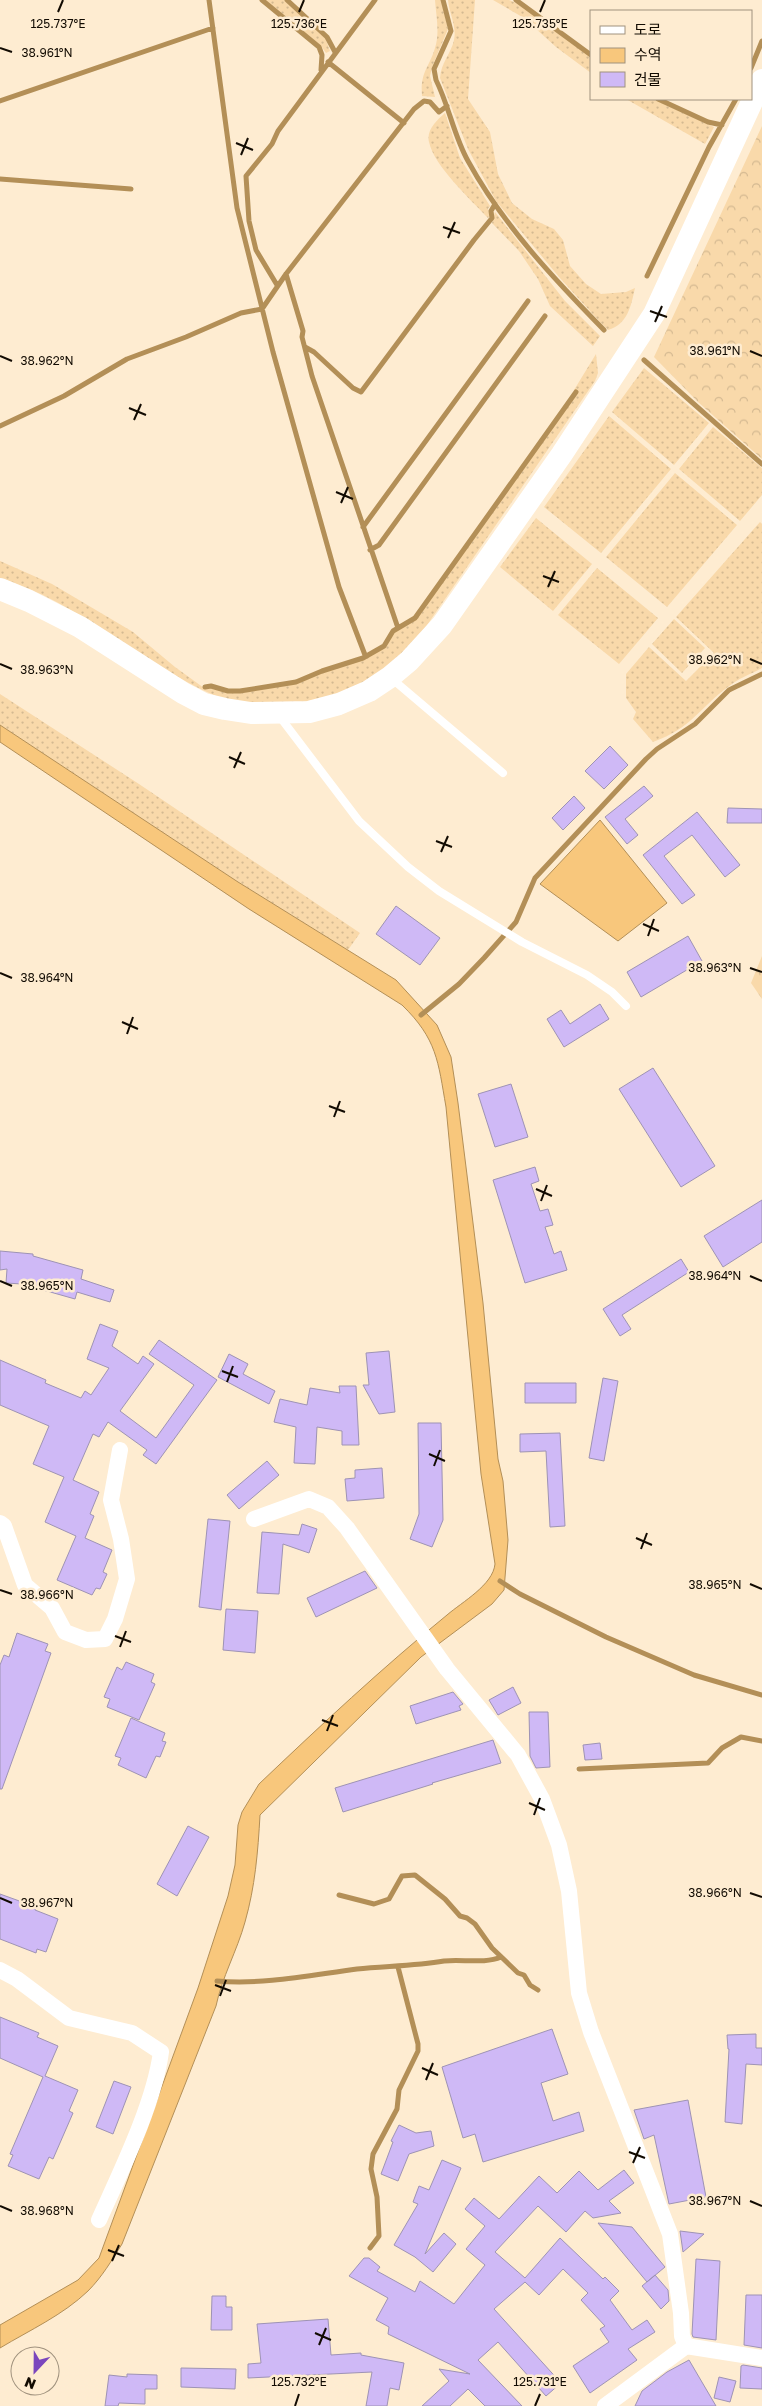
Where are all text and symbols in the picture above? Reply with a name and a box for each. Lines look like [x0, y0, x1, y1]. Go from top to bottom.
legend [590, 10, 752, 100]
text: 125.737°E [30, 16, 86, 31]
text: 125.736°E [271, 16, 327, 31]
text: 125.735°E [512, 16, 568, 31]
text: 도로 [634, 20, 662, 38]
text: 38.961°N [21, 45, 73, 60]
text: 수역 [634, 45, 662, 63]
text: 건물 [634, 70, 662, 88]
text: 38.961°N [689, 343, 741, 358]
text: 38.962°N [20, 353, 74, 368]
text: 38.962°N [688, 652, 742, 667]
text: 38.963°N [20, 662, 74, 677]
text: 38.963°N [688, 960, 742, 975]
text: 38.964°N [21, 970, 73, 985]
text: 38.964°N [689, 1268, 741, 1283]
text: 38.965°N [20, 1278, 74, 1293]
text: 38.965°N [688, 1577, 742, 1592]
text: 38.966°N [20, 1587, 74, 1602]
text: 38.966°N [688, 1885, 742, 1900]
text: 38.967°N [21, 1895, 73, 1910]
text: 38.967°N [689, 2193, 741, 2208]
text: 38.968°N [20, 2203, 74, 2218]
north arrow [10, 2346, 60, 2396]
text: N [22, 2374, 38, 2393]
text: 125.732°E [271, 2374, 327, 2389]
text: 125.731°E [513, 2374, 567, 2389]

